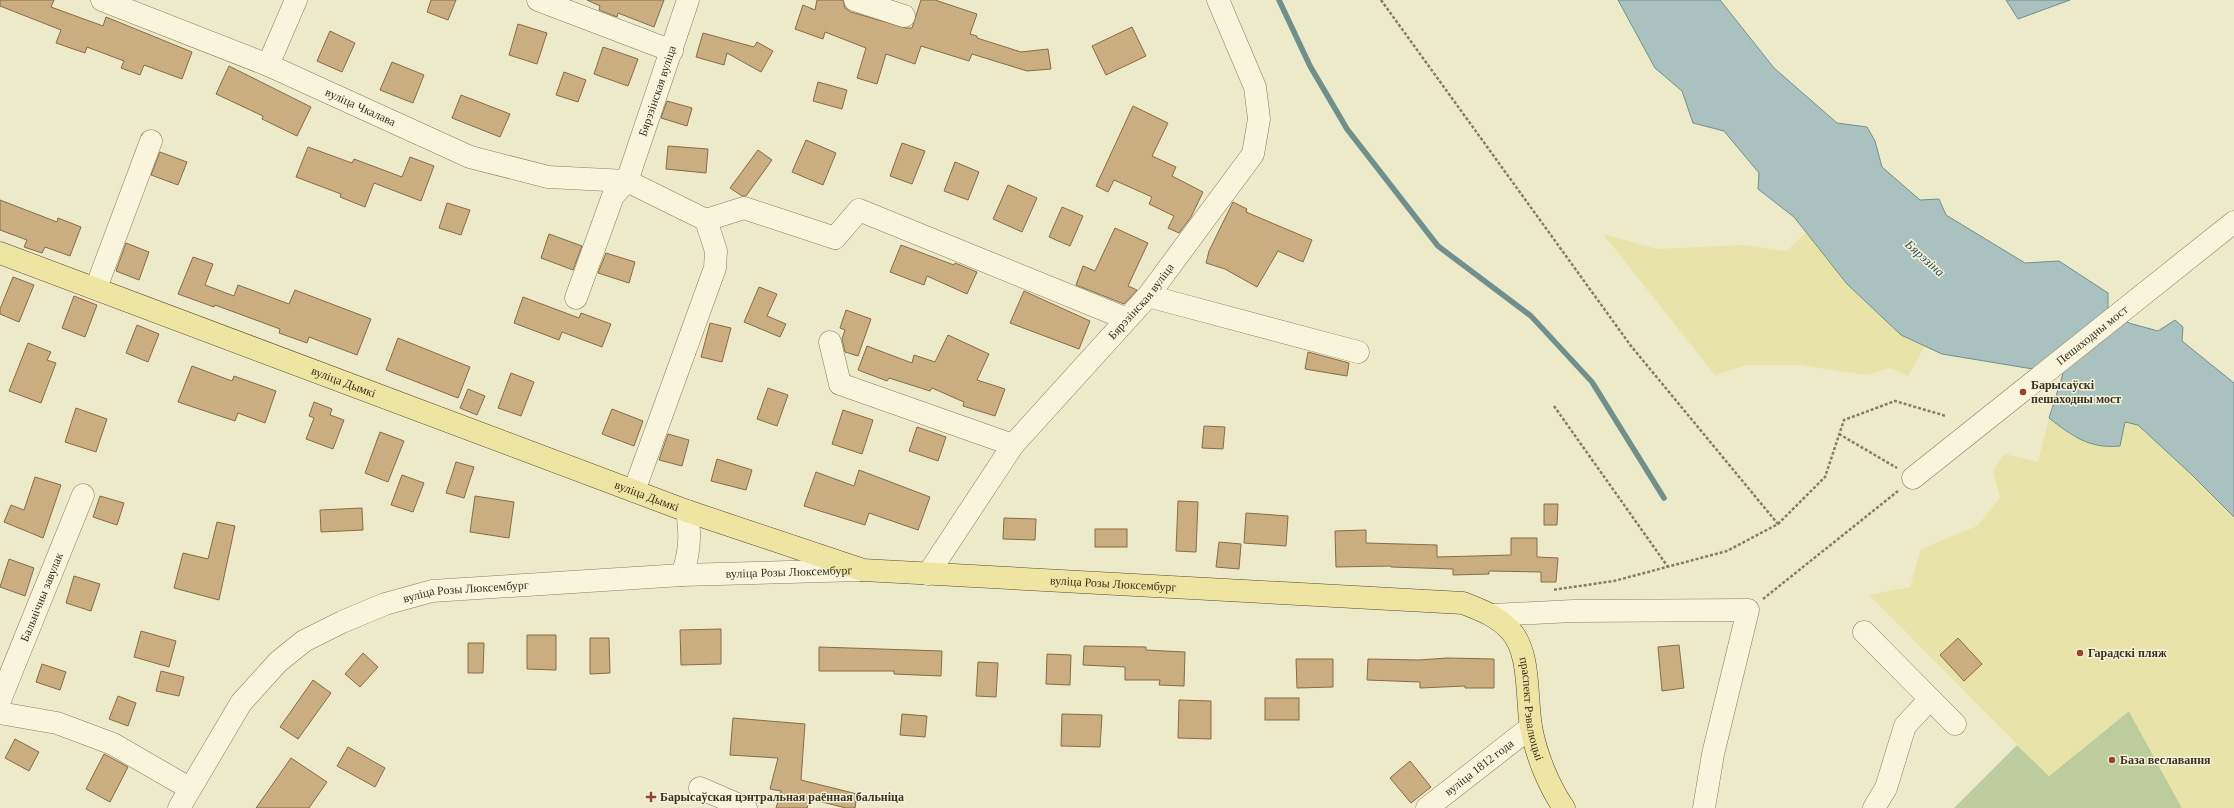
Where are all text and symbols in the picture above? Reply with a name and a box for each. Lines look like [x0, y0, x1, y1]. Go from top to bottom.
street label: Бярэзінская вуліца [636, 43, 679, 138]
street label: вуліца Чкалава [323, 85, 399, 130]
water label: Бярэзіна [1902, 236, 1948, 280]
street label: Бярэзінская вуліца [1105, 260, 1177, 342]
street label: Пешаходны мост [2053, 302, 2131, 368]
street label: вуліца Дымкі [309, 364, 378, 401]
place label: Барысаўскі пешаходны мост [2031, 378, 2121, 406]
marker: Барысаўскі пешаходны мост [2018, 387, 2028, 397]
street label: вуліца Дымкі [613, 477, 682, 515]
street label: Бальнічны завулак [17, 550, 66, 644]
street label: вуліца Розы Люксембург [725, 563, 853, 581]
street label: вуліца Розы Люксембург [1050, 573, 1177, 594]
street label: вуліца Розы Люксембург [401, 578, 529, 606]
place label: Гарадскі пляж [2088, 646, 2167, 660]
marker: Гарадскі пляж [2075, 648, 2085, 658]
street label: праспект Рэвалюцыі [1517, 656, 1547, 763]
street label: вуліца 1812 года [1442, 736, 1517, 799]
place label: База веславання [2120, 753, 2211, 767]
marker: База веславання [2107, 755, 2117, 765]
place label: Барысаўская цэнтральная раённая бальніца [660, 790, 904, 804]
marker: Барысаўская цэнтральная раённая бальніца [645, 791, 657, 803]

